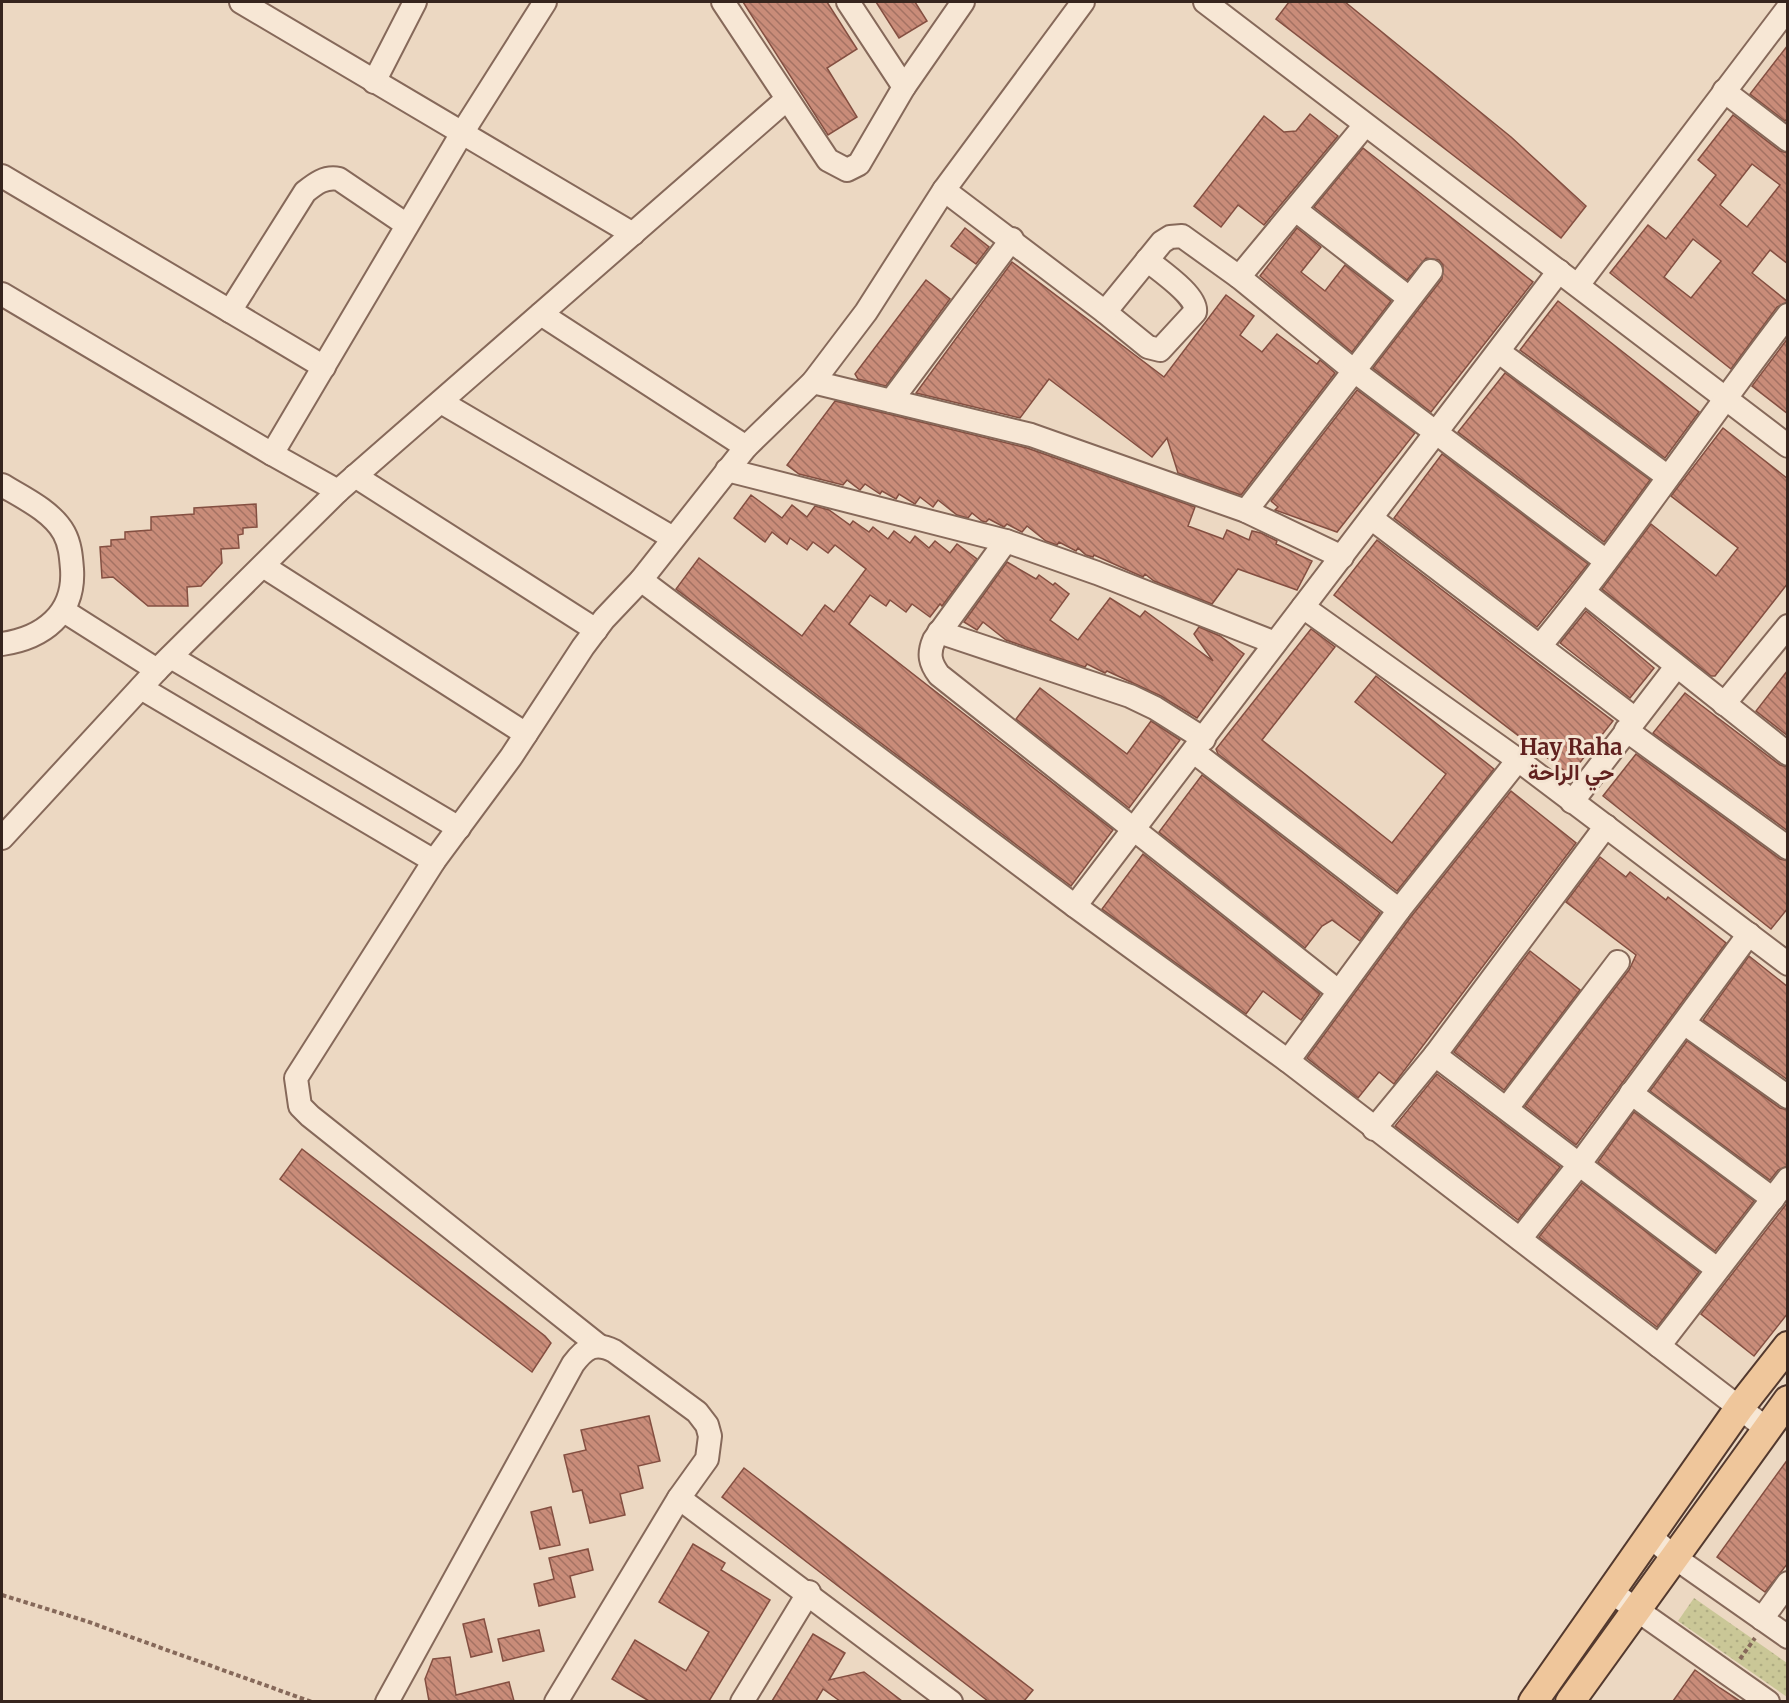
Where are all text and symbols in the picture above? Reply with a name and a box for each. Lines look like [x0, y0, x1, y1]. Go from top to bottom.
district label: Hay Raha حي الراحة [1519, 733, 1623, 791]

